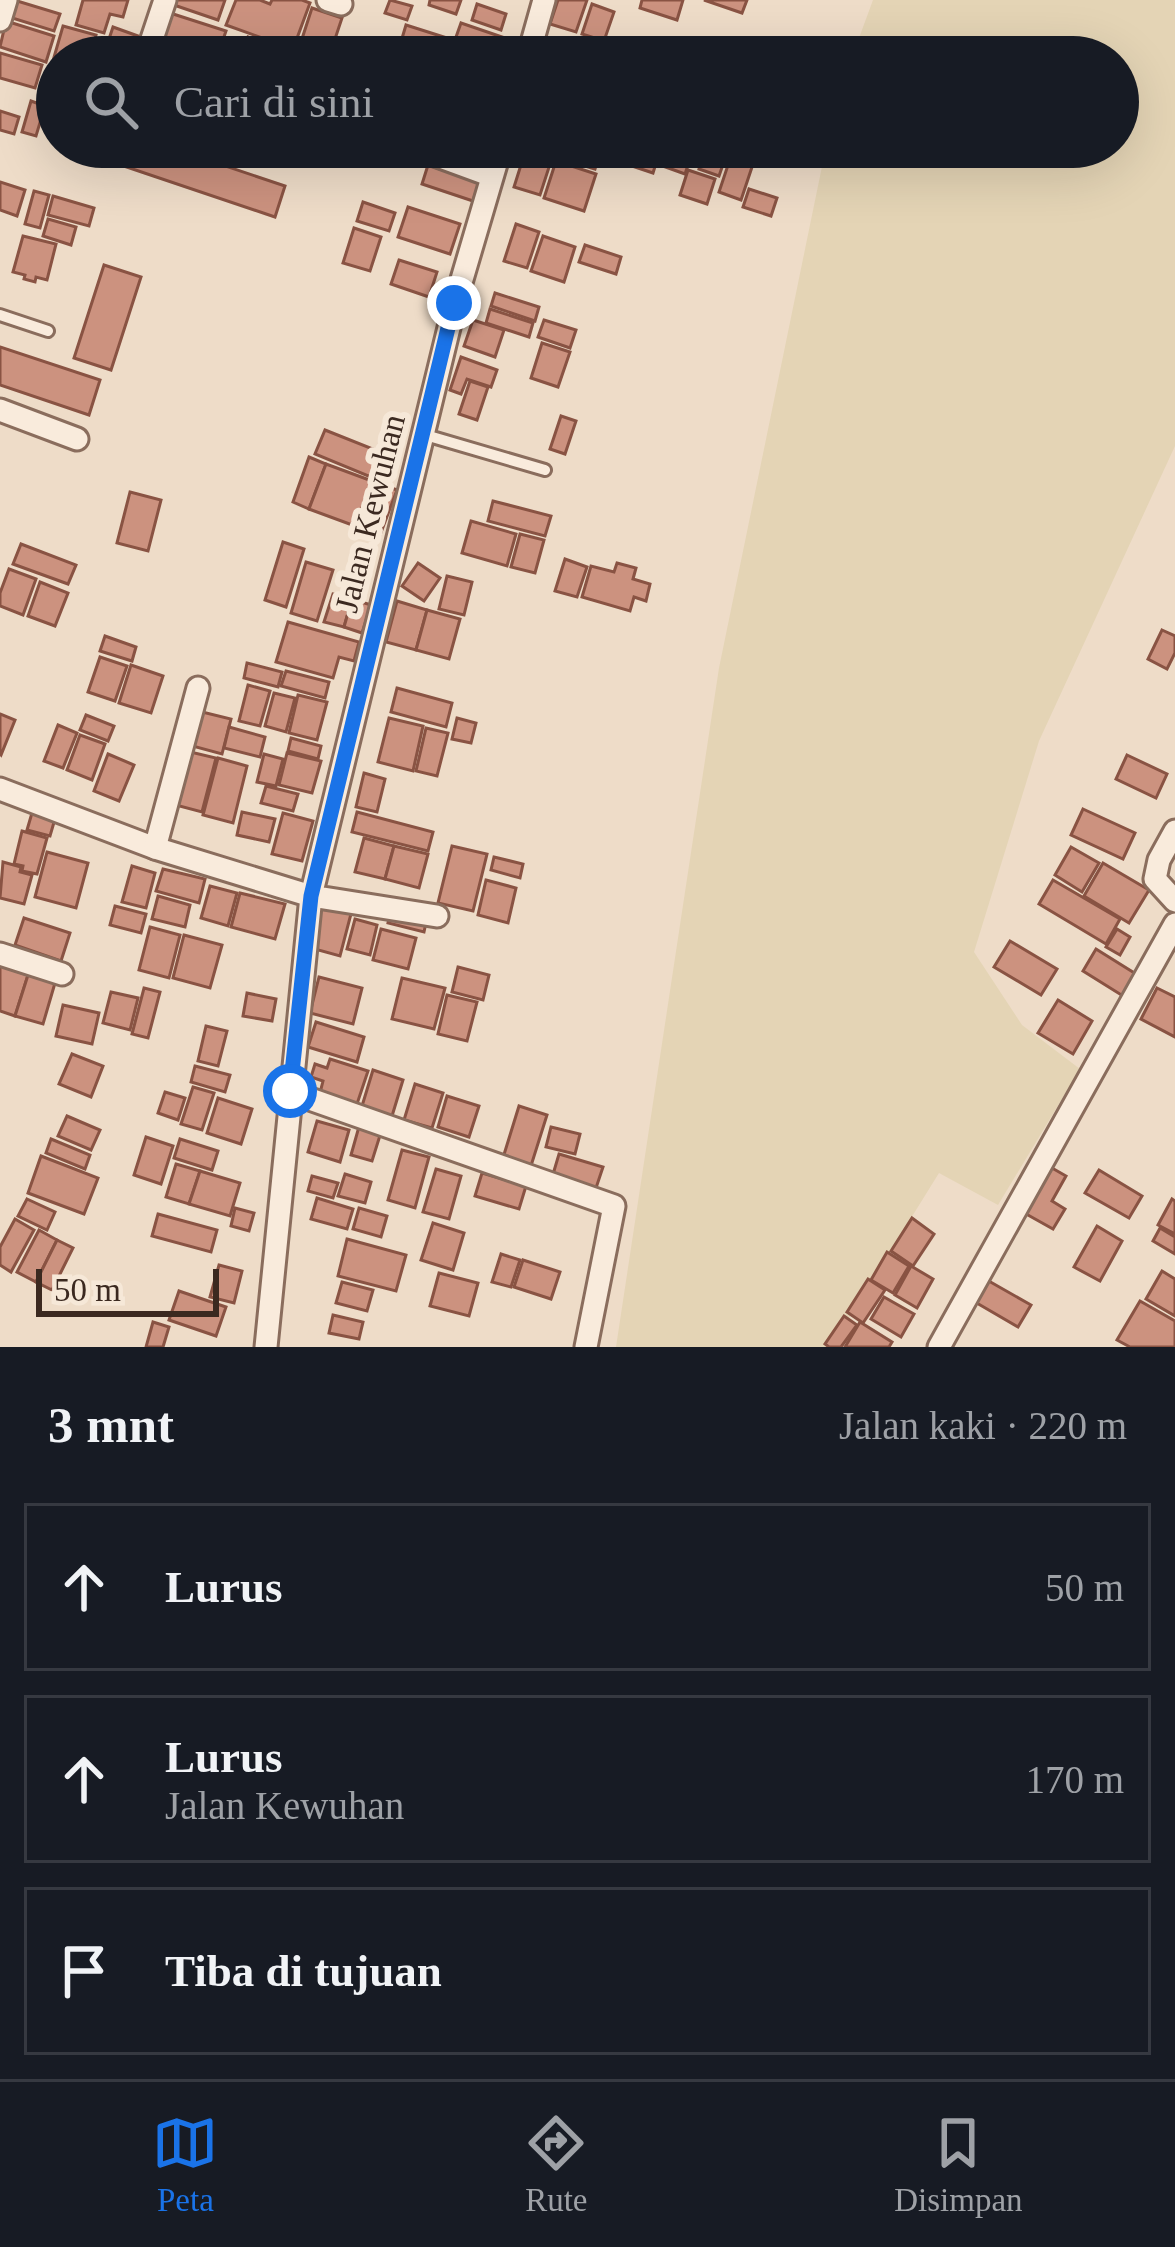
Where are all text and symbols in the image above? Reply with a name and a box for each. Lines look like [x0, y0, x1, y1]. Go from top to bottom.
search box [36, 36, 1139, 168]
icon: search [78, 69, 144, 135]
text: Cari di sini [174, 77, 374, 127]
route end [427, 276, 481, 330]
street label: Jalan Kewuhan [328, 411, 412, 616]
route start [263, 1064, 317, 1118]
scale bar [36, 1263, 219, 1316]
text: 50 m [54, 1272, 121, 1308]
text: 3 mnt [48, 1397, 174, 1453]
text: Jalan kaki · 220 m [839, 1404, 1127, 1447]
icon: ahead [51, 1554, 117, 1620]
text: Lurus [165, 1562, 283, 1612]
text: 50 m [1045, 1566, 1124, 1609]
text: Lurus [165, 1732, 283, 1782]
icon: ahead [51, 1746, 117, 1812]
text: 170 m [1025, 1758, 1124, 1801]
text: Jalan Kewuhan [165, 1784, 404, 1827]
icon: arrive [51, 1938, 117, 2004]
text: Tiba di tujuan [165, 1946, 442, 1996]
tab: Peta [152, 2110, 218, 2219]
tab: Rute [523, 2110, 589, 2219]
tab: Disimpan [894, 2110, 1023, 2219]

